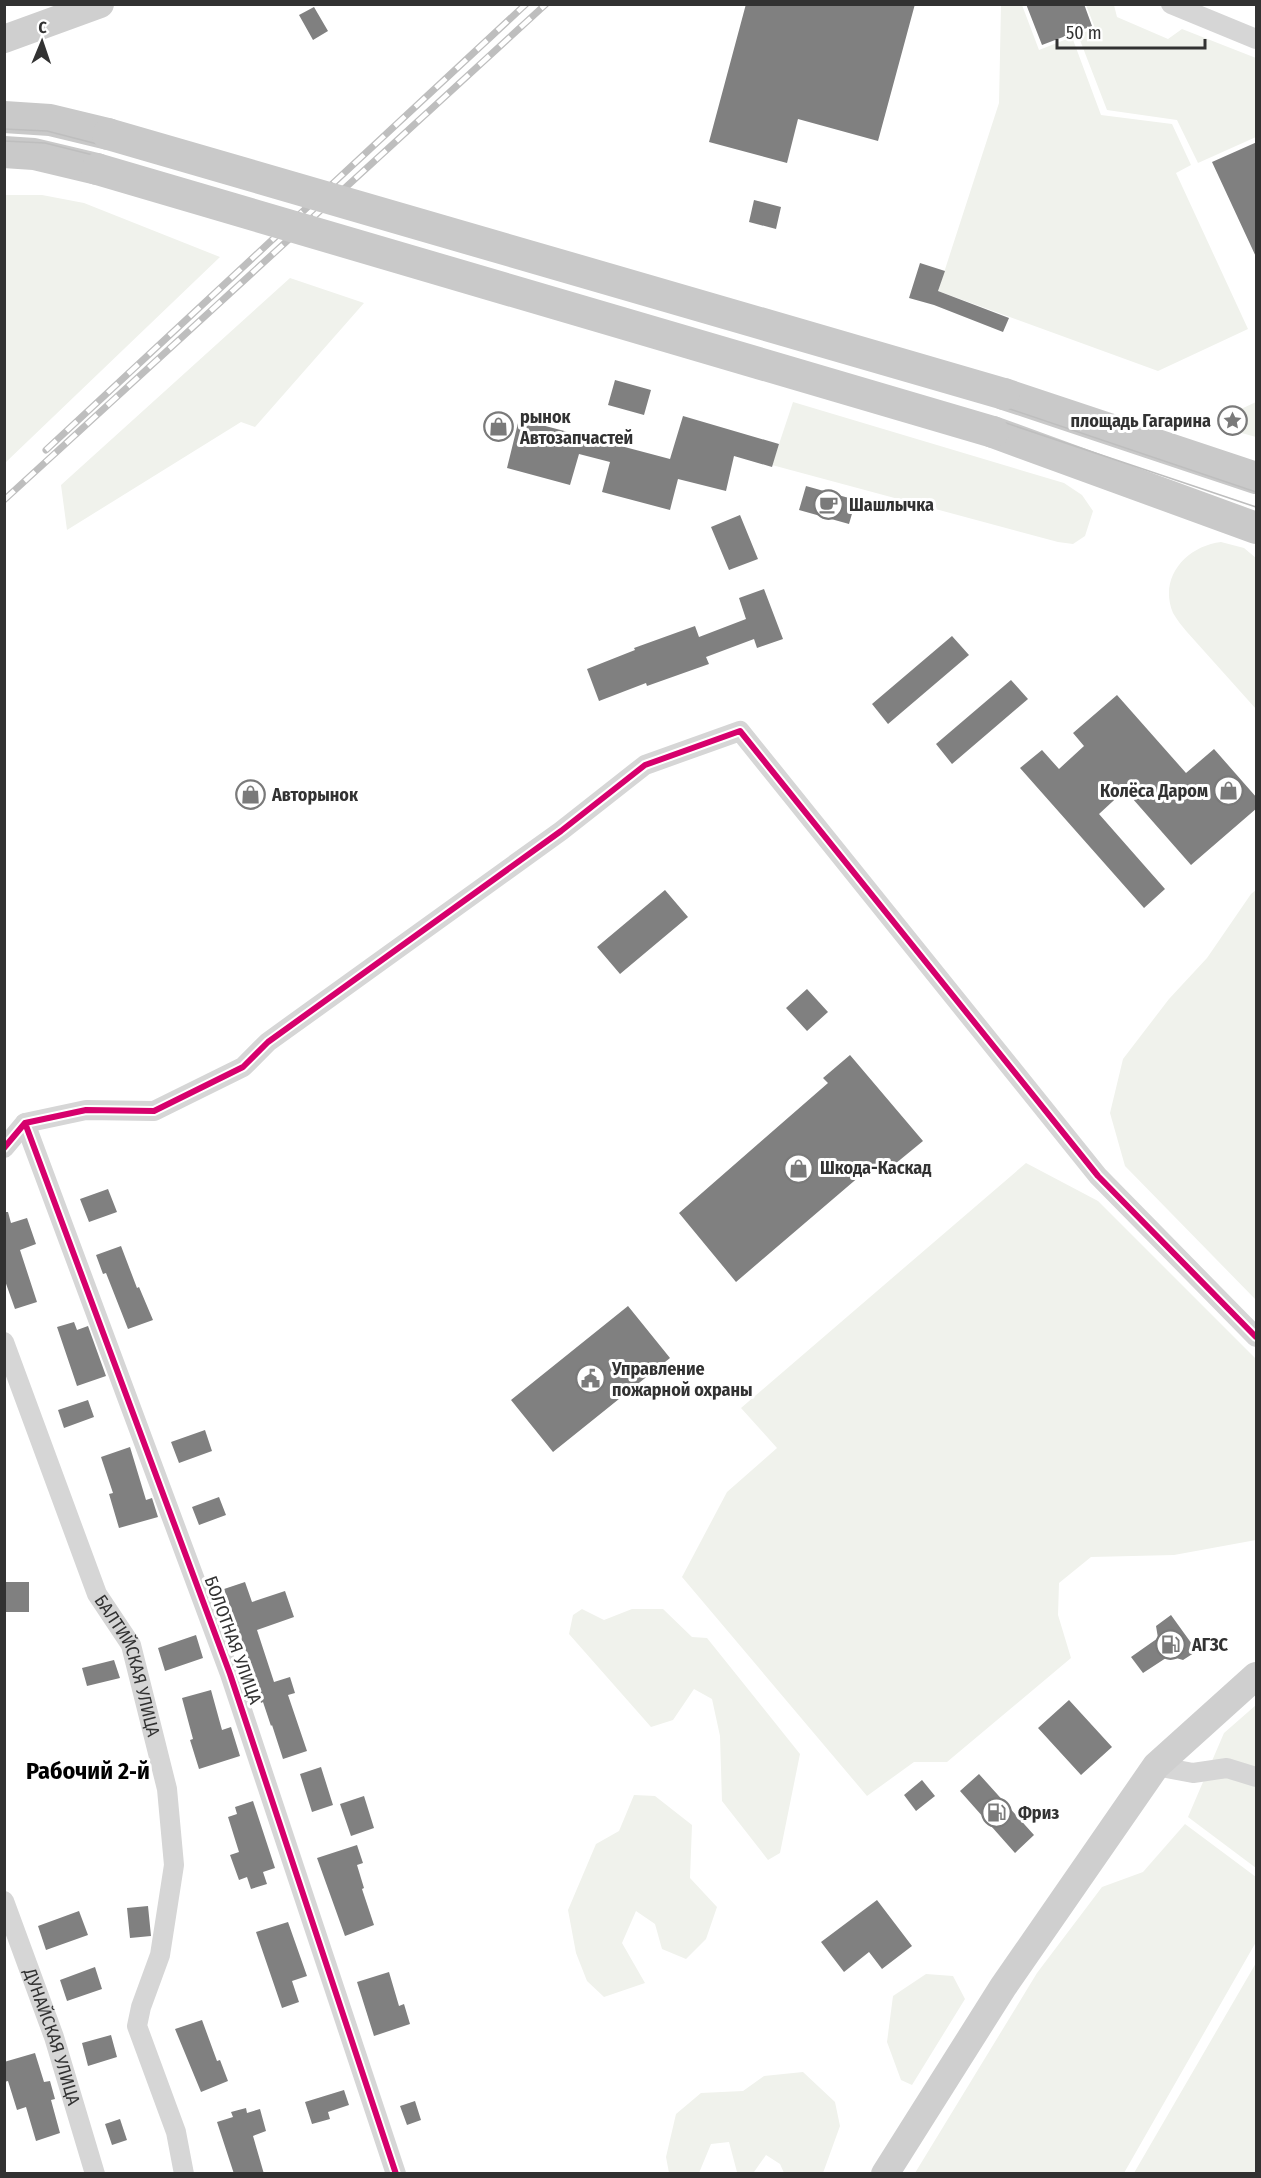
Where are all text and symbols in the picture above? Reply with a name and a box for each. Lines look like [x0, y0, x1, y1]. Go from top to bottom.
north arrow [12, 12, 72, 72]
scale bar [1057, 12, 1206, 50]
text: С [38, 18, 48, 37]
text: 50 m [1066, 22, 1102, 44]
place icon: площадь Гагарина [1216, 405, 1248, 437]
place label: рынок Автозапчастей [519, 406, 633, 449]
place label: площадь Гагарина [1070, 410, 1211, 432]
shop icon: рынок Автозапчастей [483, 411, 515, 443]
cafe icon: Шашлычка [812, 489, 844, 521]
place label: Шашлычка [849, 494, 934, 516]
shop icon: Колёса Даром [1213, 775, 1245, 807]
shop icon: Авторынок [235, 779, 267, 811]
place label: Колёса Даром [1100, 780, 1208, 802]
place label: Авторынок [271, 784, 359, 806]
shop icon: Шкода-Каскад [783, 1152, 815, 1184]
place label: Шкода-Каскад [820, 1157, 931, 1179]
place label: Управление пожарной охраны [611, 1358, 753, 1401]
public building icon: Управление пожарной охраны [575, 1363, 607, 1395]
street label: БОЛОТНАЯ УЛИЦА [200, 1573, 267, 1708]
street label: БАЛТИЙСКАЯ УЛИЦА [90, 1591, 165, 1740]
fuel station icon: АГЗС [1155, 1629, 1187, 1661]
place label: АГЗС [1191, 1634, 1229, 1656]
district label: Рабочий 2‑й [26, 1757, 150, 1785]
fuel station icon: Фриз [981, 1797, 1013, 1829]
place label: Фриз [1018, 1802, 1059, 1824]
street label: ДУНАЙСКАЯ УЛИЦА [18, 1964, 85, 2108]

